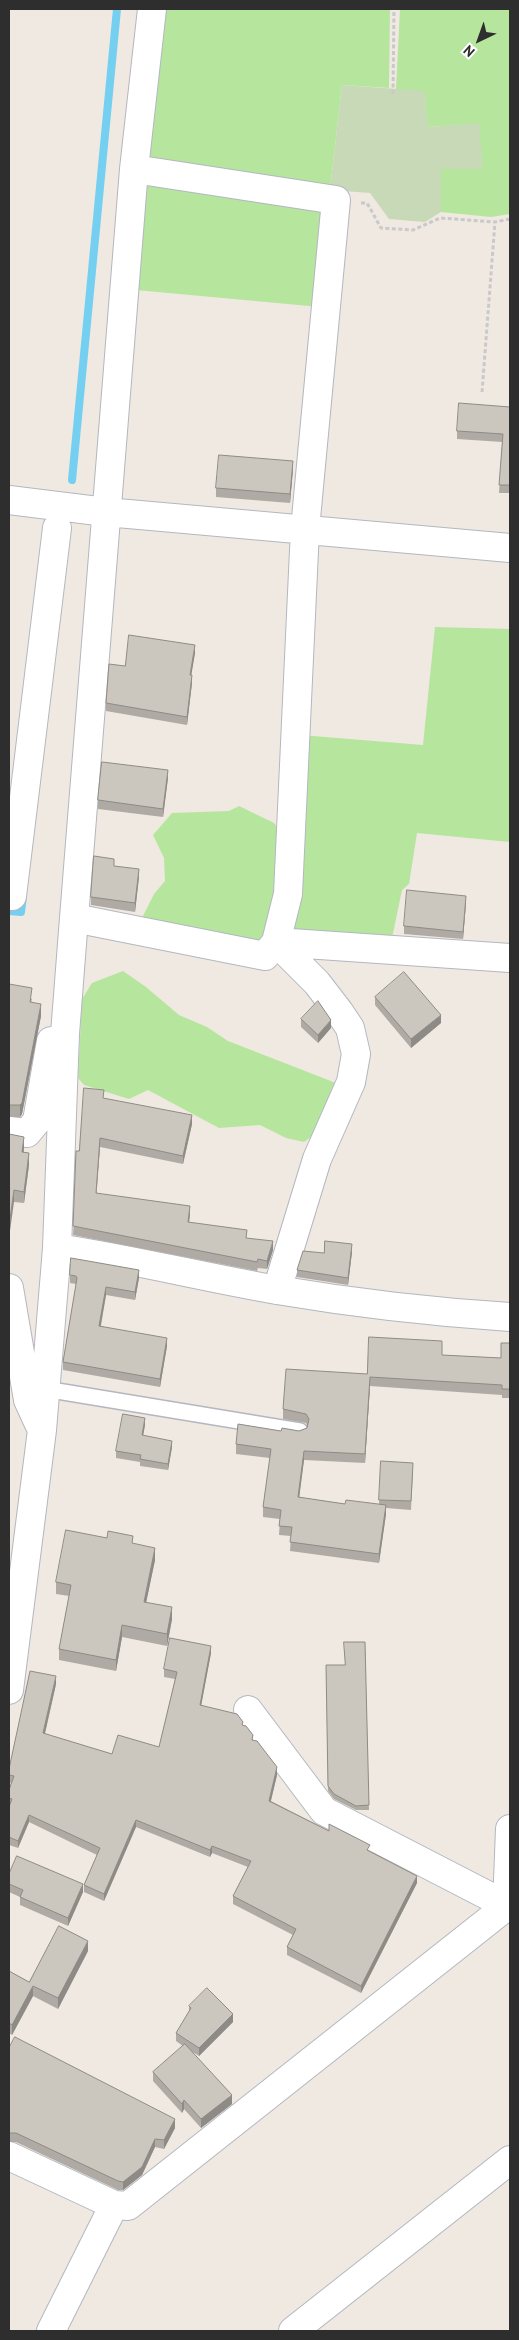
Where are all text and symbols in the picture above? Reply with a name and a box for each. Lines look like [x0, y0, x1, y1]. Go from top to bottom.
north arrow [454, 15, 504, 65]
text: N [460, 41, 478, 61]

